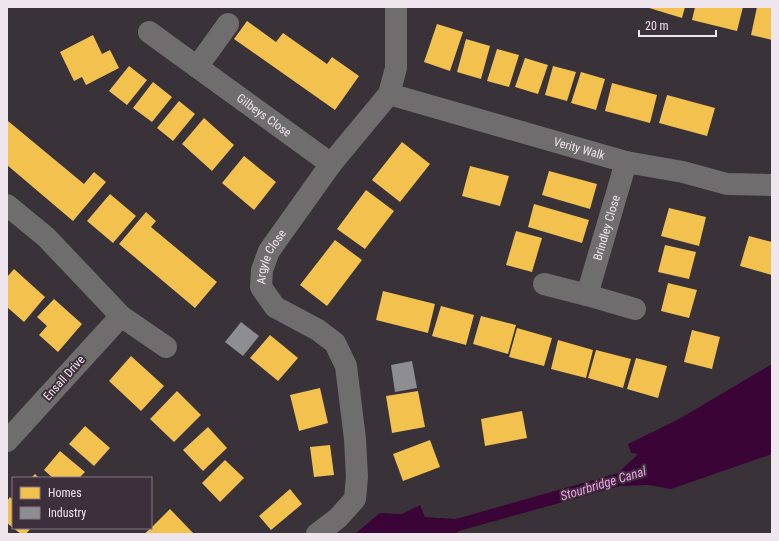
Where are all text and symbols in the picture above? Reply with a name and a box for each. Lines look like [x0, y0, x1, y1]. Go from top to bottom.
scale bar [639, 12, 716, 38]
text: 20 m [645, 19, 669, 33]
street label: Gilbeys Close [234, 91, 294, 140]
street label: Verity Walk [552, 135, 607, 163]
street label: Brindley Close [590, 193, 623, 262]
street label: Argyle Close [254, 227, 289, 285]
street label: Ensall Drive [40, 353, 88, 403]
water label: Stourbridge Canal [558, 463, 649, 504]
legend [12, 477, 152, 529]
text: Homes [48, 486, 82, 500]
text: Industry [48, 506, 86, 520]

